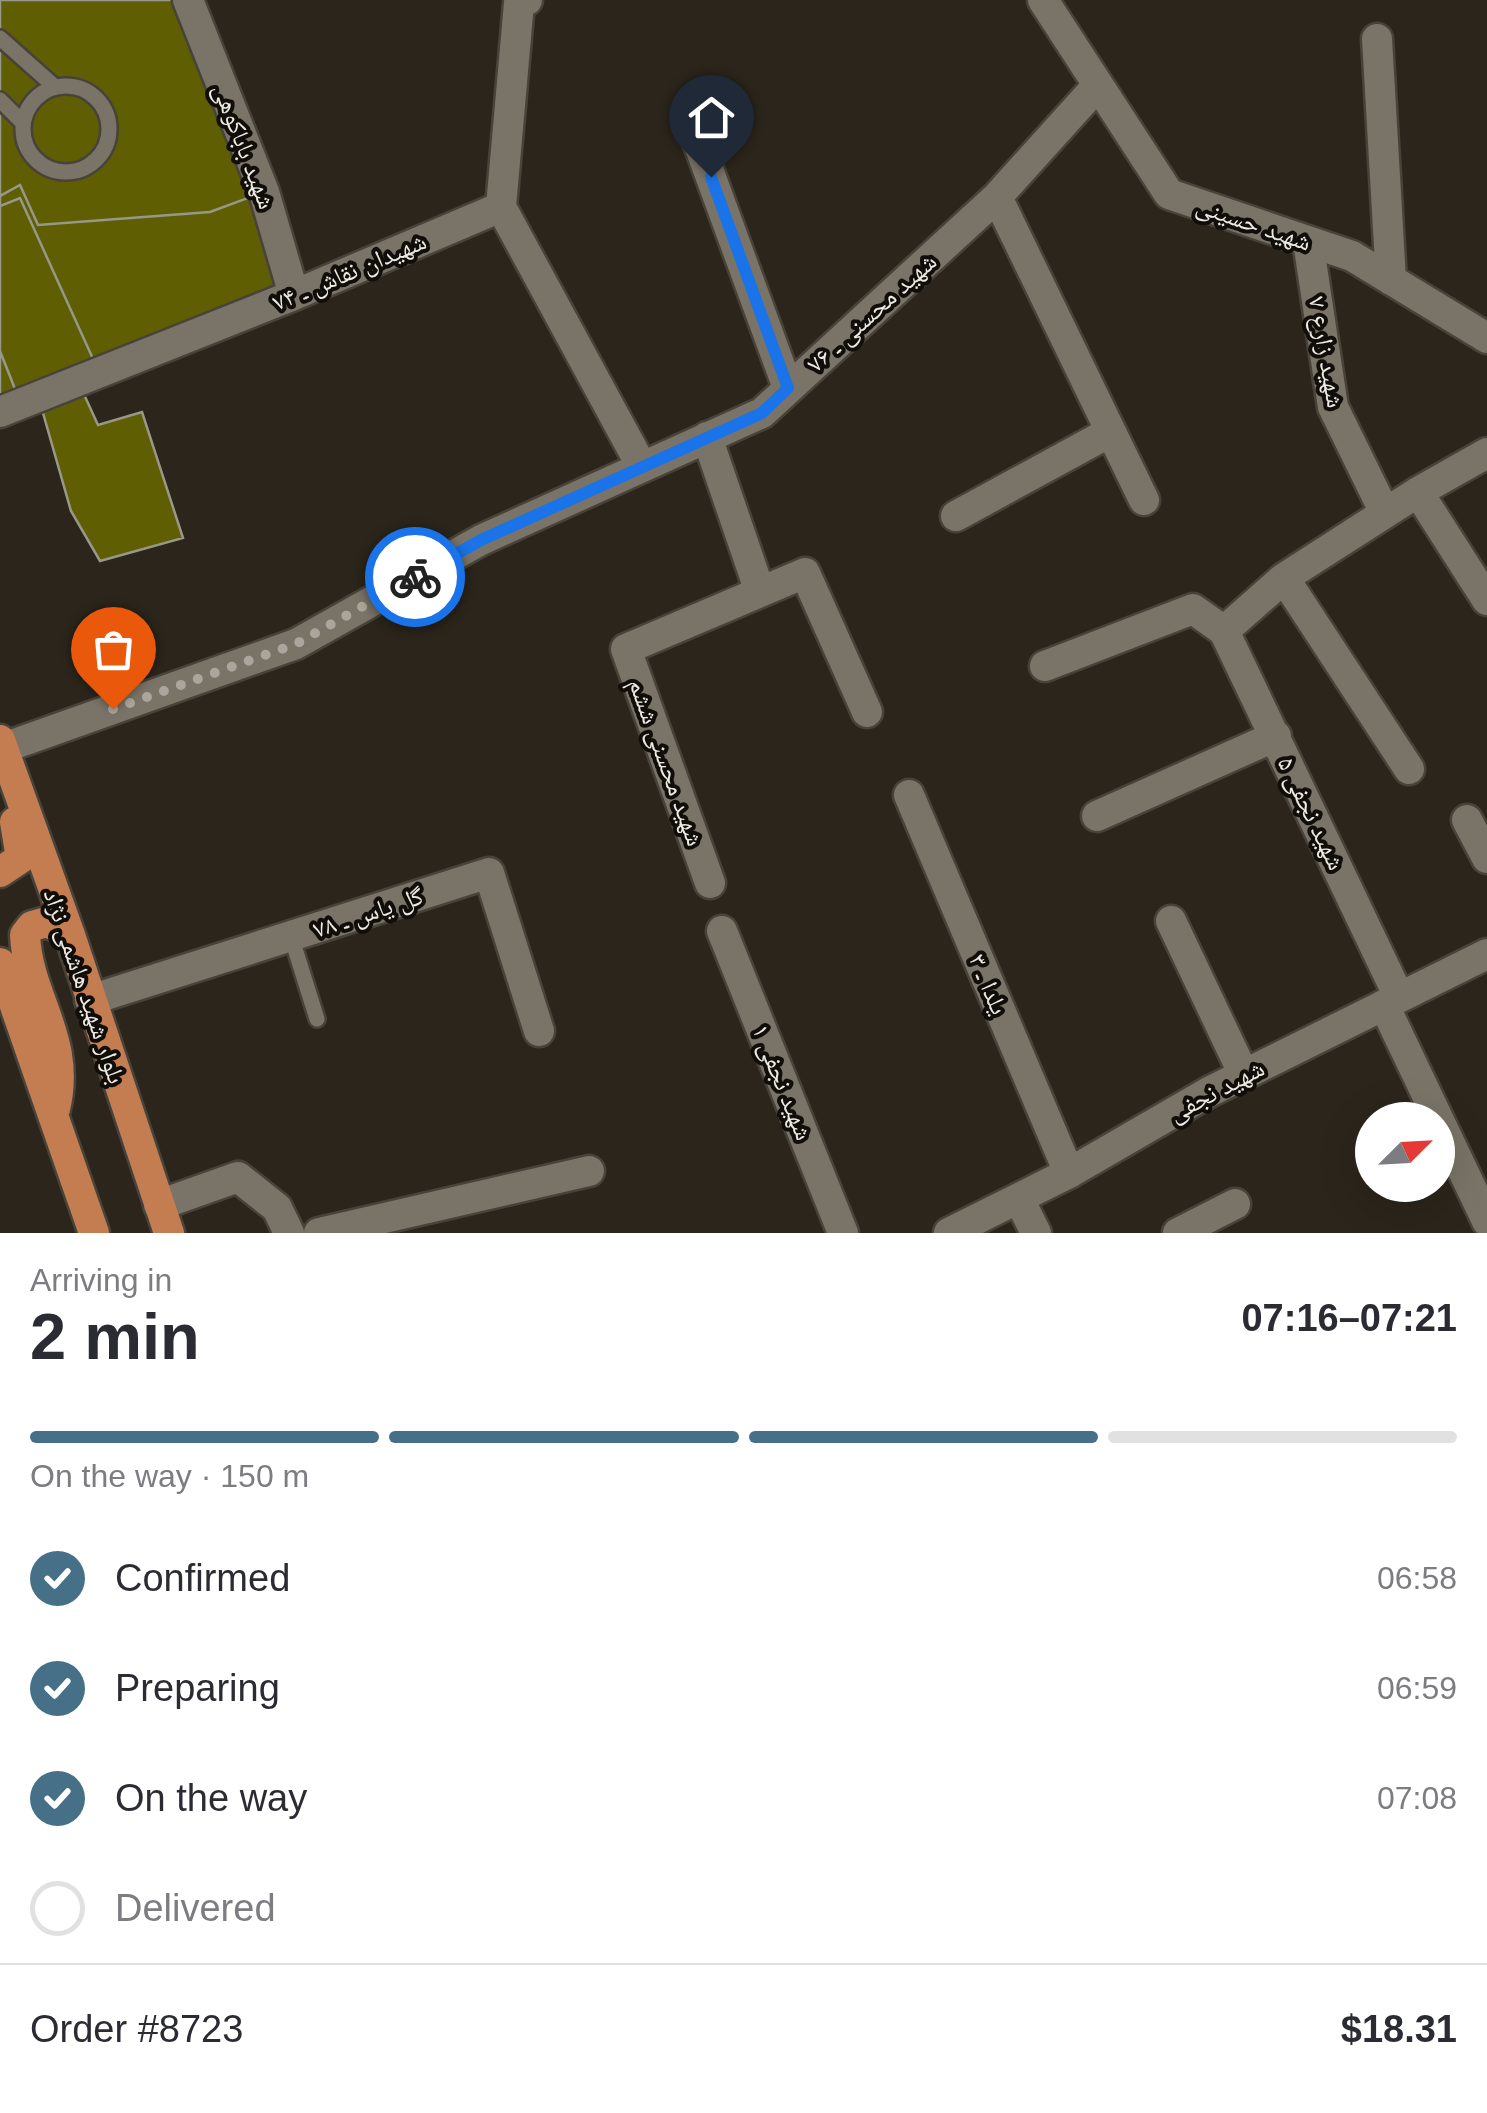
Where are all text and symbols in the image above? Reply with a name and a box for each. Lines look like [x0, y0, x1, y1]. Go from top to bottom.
pin [669, 75, 754, 178]
street label: شهید باباکوهی [206, 79, 282, 213]
icon: home [684, 90, 739, 145]
street label: شهید حسینی [1192, 190, 1315, 258]
street label: شهیدان نقاش ـ ۷۴ [268, 226, 431, 318]
street label: شهید محسنی ـ ۷۶ [801, 247, 943, 379]
street label: شهید زارع ۷ [1301, 294, 1351, 410]
courier [365, 527, 465, 627]
icon: bike [388, 550, 443, 605]
pin [71, 607, 156, 710]
icon: bag [86, 622, 141, 677]
street label: شهید محسنی ششم [621, 674, 710, 851]
street label: شهید نجفی ۵ [1271, 752, 1351, 875]
street label: گل یاس ـ ۷۸ [310, 881, 427, 945]
street label: بلوار شهید هاشمی نژاد [37, 885, 131, 1088]
street label: یلدا ـ ۳ [963, 950, 1014, 1019]
street label: شهید نجفی ۱ [745, 1020, 819, 1145]
street label: شهید نجفی [1163, 1053, 1269, 1129]
north arrow [1355, 1102, 1455, 1202]
map controls [1355, 1102, 1455, 1202]
text: Arriving in [30, 1262, 172, 1298]
text: 07:16–07:21 [1241, 1297, 1457, 1339]
text: 2 min [30, 1300, 200, 1373]
text: On the way · 150 m [30, 1458, 309, 1494]
icon: check [30, 1551, 85, 1606]
text: Confirmed [115, 1557, 290, 1599]
text: 06:58 [1377, 1560, 1457, 1596]
icon: check [30, 1661, 85, 1716]
text: Preparing [115, 1667, 280, 1709]
text: 06:59 [1377, 1670, 1457, 1706]
icon: check [30, 1771, 85, 1826]
text: On the way [115, 1777, 307, 1819]
text: 07:08 [1377, 1780, 1457, 1816]
text: Delivered [115, 1887, 276, 1929]
text: Order #8723 [30, 2008, 243, 2050]
text: $18.31 [1341, 2008, 1457, 2050]

